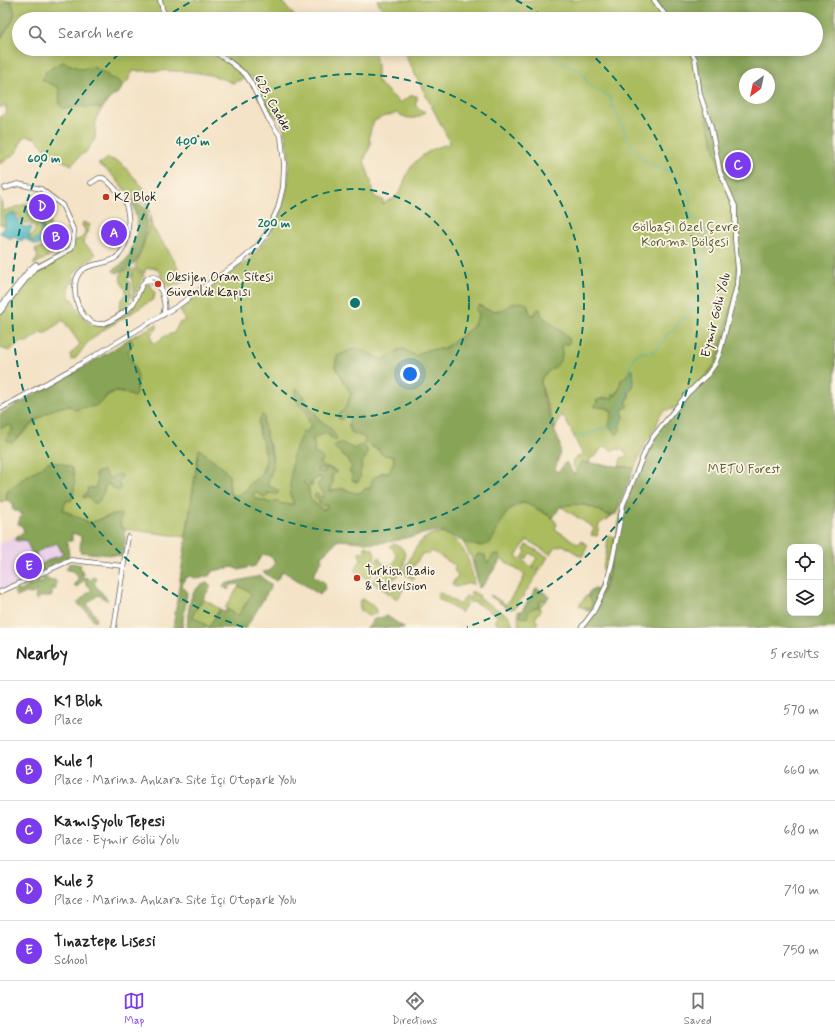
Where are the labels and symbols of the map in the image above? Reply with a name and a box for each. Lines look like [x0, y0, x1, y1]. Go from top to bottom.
north arrow [739, 68, 775, 104]
street label: 625. Cadde [250, 72, 295, 134]
text: 400 m [176, 134, 210, 150]
pin: C [725, 150, 751, 180]
text: 600 m [27, 151, 61, 167]
place label: K2 Blok [114, 189, 157, 206]
pin: D [29, 192, 55, 222]
marker: K2 Blok [101, 192, 111, 202]
text: 200 m [258, 216, 291, 232]
pin: A [101, 218, 127, 248]
park label: Gölbaşı Özel Çevre Koruma Bölgesi [632, 219, 738, 253]
pin: B [43, 222, 69, 252]
place label: Oksijen Oran Sitesi Güvenlik Kapısı [166, 269, 274, 301]
street label: Eymir Gölü Yolu [697, 270, 735, 359]
marker: Oksijen Oran Sitesi Güvenlik Kapısı [153, 279, 163, 289]
centre of rings [348, 296, 362, 310]
your location [400, 364, 420, 384]
park label: METU Forest [708, 461, 780, 478]
pin: E [16, 551, 42, 581]
place label: Turkish Radio & Television [365, 563, 435, 595]
marker: Turkish Radio & Television [352, 573, 362, 583]

